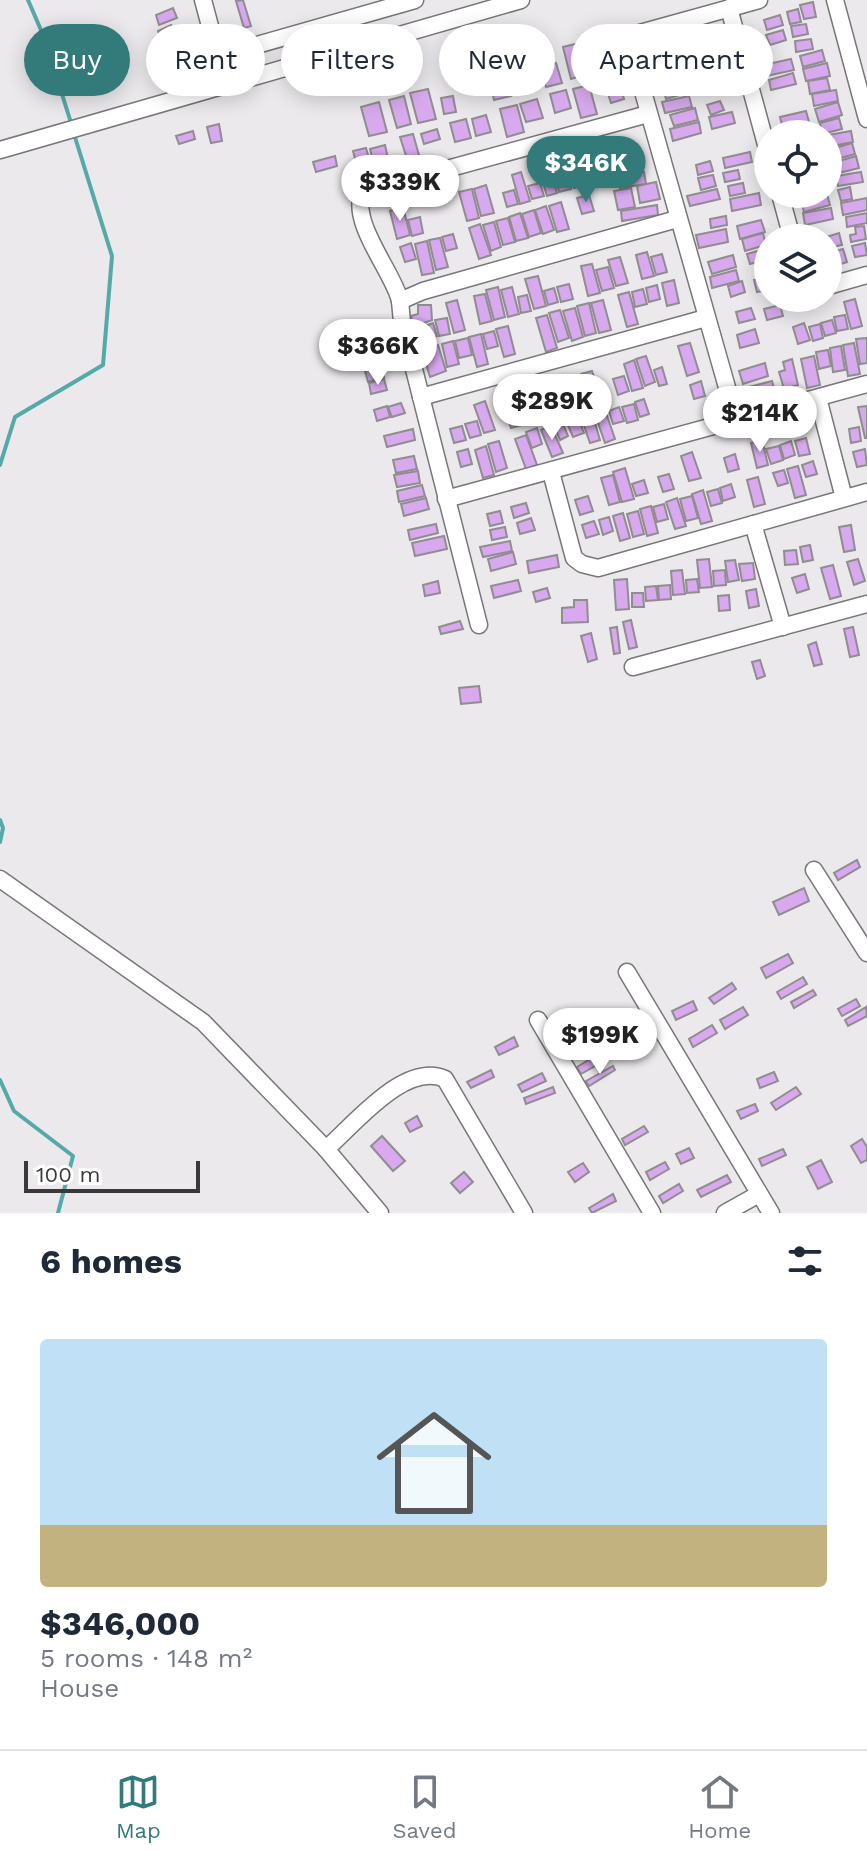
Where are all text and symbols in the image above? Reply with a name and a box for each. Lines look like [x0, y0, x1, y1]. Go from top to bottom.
chip: Buy [24, 24, 130, 96]
chip: Rent [146, 24, 265, 96]
chip: Filters [281, 24, 423, 96]
chip: New [439, 24, 555, 96]
chip: Apartment [571, 24, 773, 96]
map controls [754, 120, 842, 312]
button: locate [754, 120, 842, 208]
pin: $346K [530, 136, 642, 204]
text: $346K [545, 147, 627, 177]
pin: $339K [344, 155, 456, 223]
text: $339K [359, 166, 441, 196]
button: layers [754, 224, 842, 312]
pin: $366K [322, 319, 434, 387]
text: $366K [337, 330, 419, 360]
pin: $289K [496, 374, 608, 442]
text: $289K [511, 385, 593, 415]
pin: $214K [704, 386, 816, 454]
text: $214K [721, 397, 799, 427]
pin: $199K [544, 1008, 656, 1076]
text: $199K [561, 1019, 639, 1049]
scale bar [24, 1157, 200, 1193]
text: 100 m [36, 1162, 100, 1187]
icon: filters [783, 1239, 827, 1283]
text: 6 homes [40, 1241, 182, 1281]
icon: home [362, 1391, 506, 1535]
text: $346,000 [40, 1603, 200, 1643]
text: 5 rooms · 148 m² [40, 1643, 252, 1673]
text: House [40, 1673, 119, 1703]
tab: Map [116, 1770, 161, 1843]
tab: Saved [393, 1770, 456, 1843]
tab: Home [688, 1770, 751, 1843]

